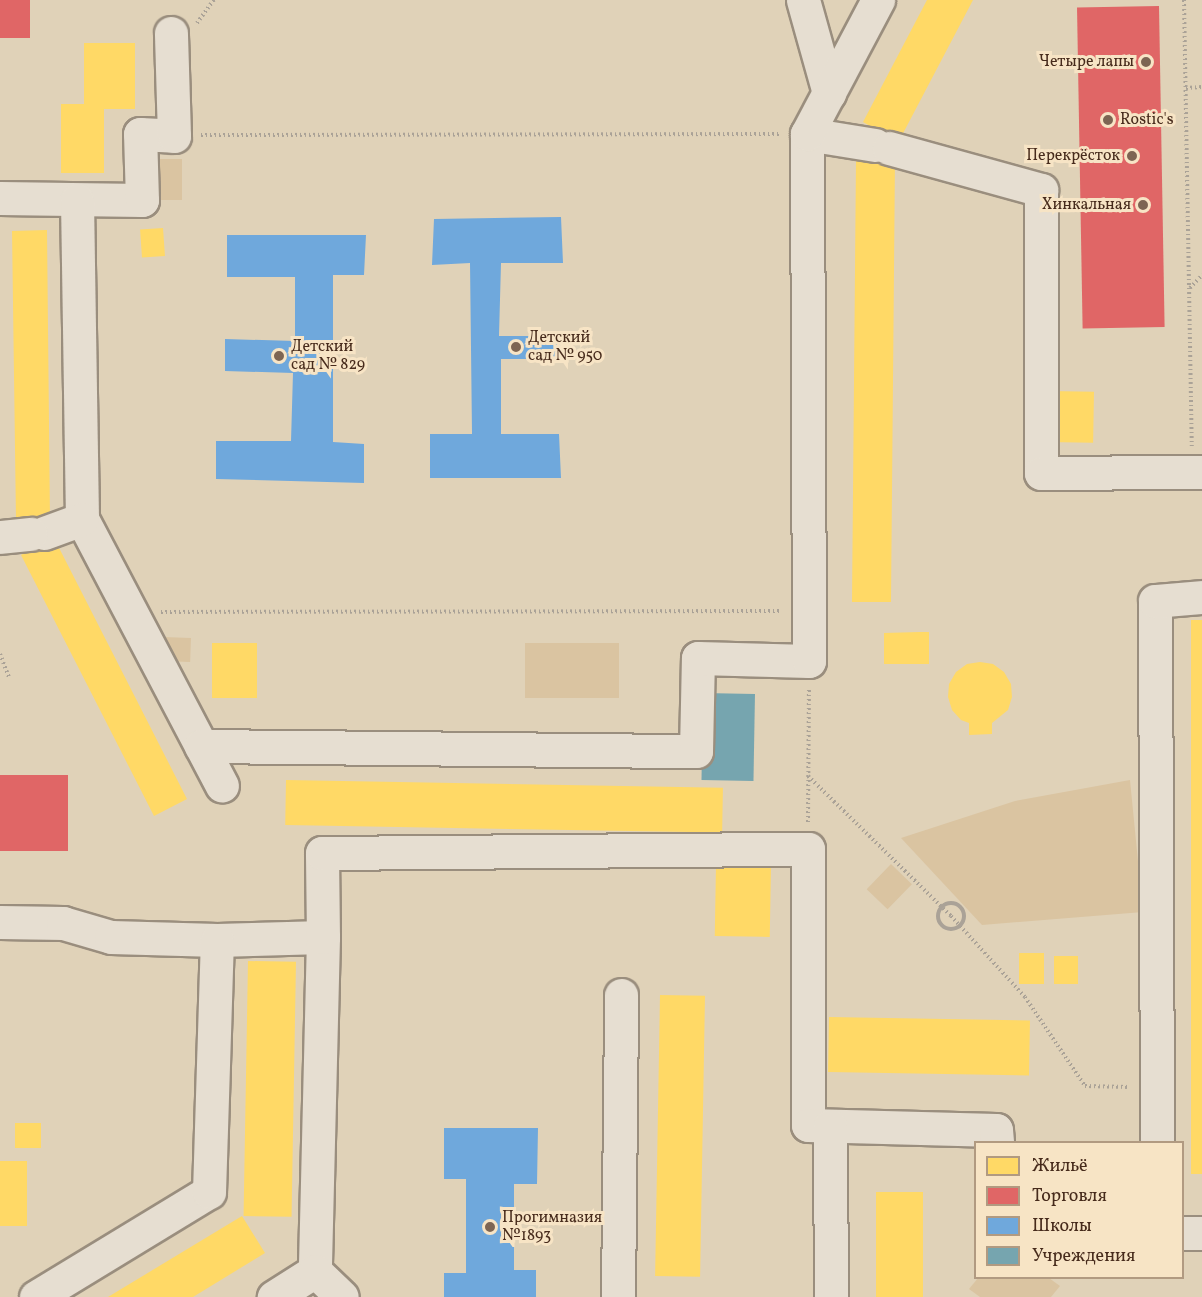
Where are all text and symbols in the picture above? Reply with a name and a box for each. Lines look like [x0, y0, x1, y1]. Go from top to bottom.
place label: Четыре лапы [1039, 52, 1134, 72]
marker: Четыре лапы [1139, 55, 1153, 69]
place label: Rostic's [1120, 110, 1174, 130]
marker: Rostic's [1101, 113, 1115, 127]
place label: Перекрёсток [1026, 146, 1120, 166]
marker: Перекрёсток [1125, 149, 1139, 163]
place label: Хинкальная [1042, 195, 1131, 215]
marker: Хинкальная [1136, 198, 1150, 212]
place label: Детский сад № 950 [528, 328, 602, 366]
place label: Детский сад № 829 [291, 337, 365, 375]
marker: Детский сад № 950 [509, 340, 523, 354]
marker: Детский сад № 829 [272, 349, 286, 363]
legend [974, 1141, 1184, 1279]
text: Жильё [1032, 1154, 1088, 1179]
text: Торговля [1032, 1184, 1107, 1209]
place label: Прогимназия №1893 [502, 1208, 602, 1246]
text: Школы [1032, 1214, 1092, 1239]
marker: Прогимназия №1893 [483, 1220, 497, 1234]
text: Учреждения [1032, 1244, 1135, 1269]

